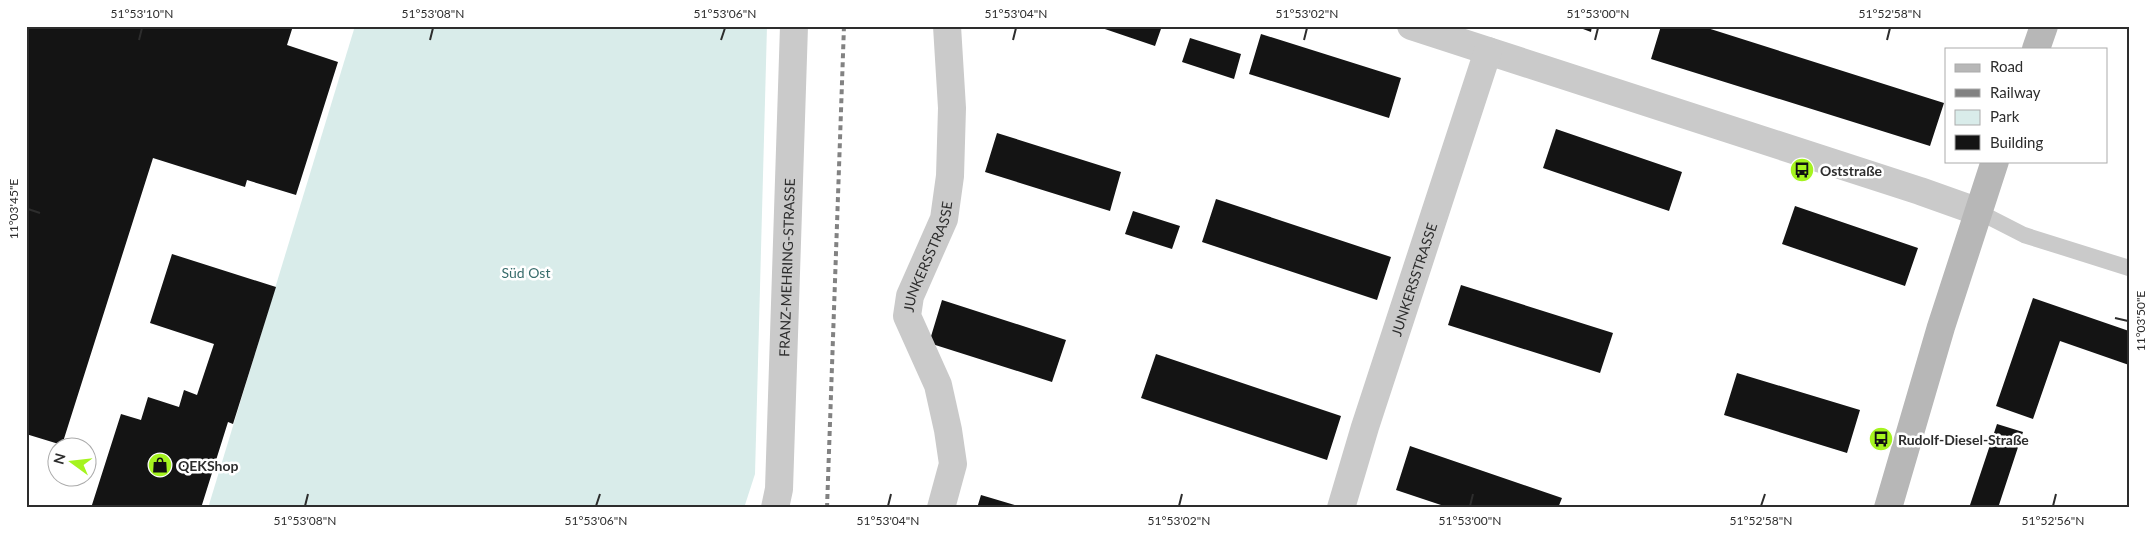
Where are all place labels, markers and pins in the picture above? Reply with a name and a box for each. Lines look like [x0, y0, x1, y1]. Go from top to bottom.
bus stop icon: Oststraße [1789, 157, 1815, 183]
place label: Oststraße [1820, 162, 1883, 179]
bus stop icon: Rudolf-Diesel-Straße [1868, 426, 1894, 452]
place label: Rudolf-Diesel-Straße [1898, 431, 2029, 448]
shop icon: QEKShop [147, 452, 173, 478]
place label: QEKShop [178, 457, 238, 474]

